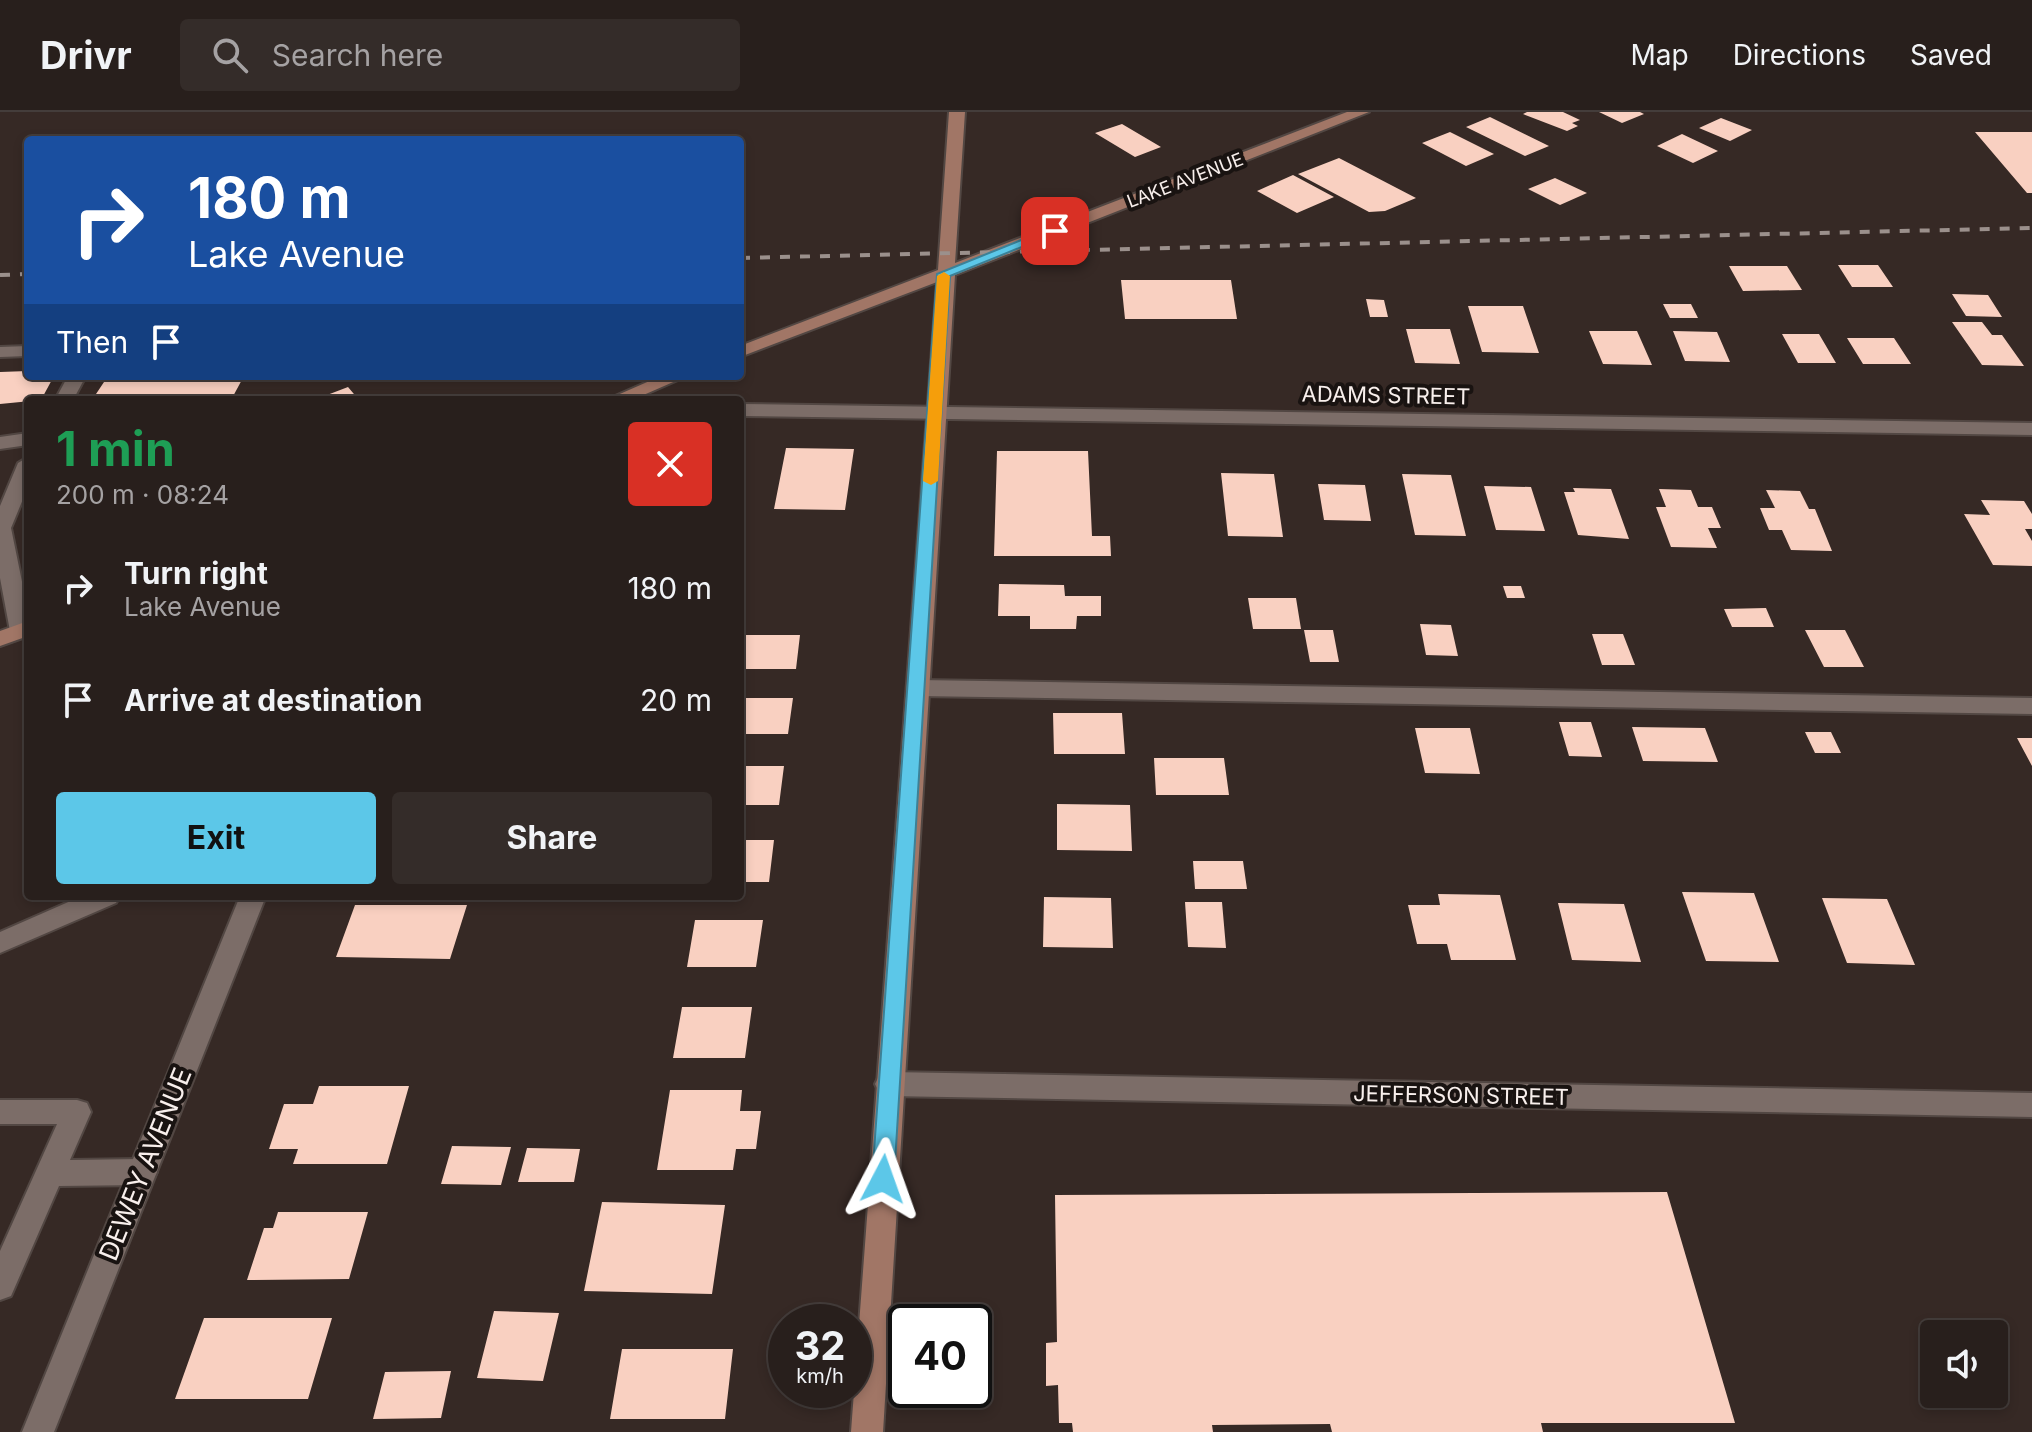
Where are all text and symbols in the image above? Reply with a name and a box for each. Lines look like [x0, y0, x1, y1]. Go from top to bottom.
search box [180, 19, 740, 91]
text: Drivr [40, 32, 132, 78]
icon: search [208, 33, 252, 77]
text: Search here [272, 37, 443, 73]
text: Map [1630, 38, 1689, 72]
text: Directions [1733, 38, 1866, 72]
text: Saved [1910, 38, 1992, 72]
street label: LAKE AVENUE [1124, 148, 1246, 212]
text: 180 m [188, 164, 351, 232]
icon: right [56, 168, 160, 272]
pin [1021, 197, 1089, 265]
icon: arrive [1033, 209, 1077, 253]
text: Lake Avenue [188, 232, 405, 276]
icon: arrive [144, 320, 188, 364]
text: Then [56, 324, 128, 360]
street label: ADAMS STREET [1301, 381, 1471, 409]
text: 1 min [56, 419, 175, 478]
button: close [628, 422, 712, 506]
text: 200 m · 08:24 [56, 479, 229, 510]
text: Turn right [124, 555, 268, 591]
icon: right [56, 566, 100, 610]
text: 180 m [628, 570, 712, 606]
text: Lake Avenue [124, 591, 281, 622]
icon: arrive [56, 678, 100, 722]
text: Arrive at destination [124, 682, 422, 718]
text: 20 m [640, 682, 712, 718]
button: Exit [56, 792, 376, 884]
button: Share [392, 792, 712, 884]
street label: DEWEY AVENUE [92, 1063, 198, 1265]
street label: JEFFERSON STREET [1353, 1080, 1569, 1110]
position arrow [841, 1137, 925, 1221]
speed limit sign: 40 [888, 1304, 992, 1408]
map controls [1920, 1320, 2008, 1408]
button: sound [1920, 1320, 2008, 1408]
text: 32 [794, 1321, 846, 1370]
text: km/h [796, 1364, 844, 1388]

